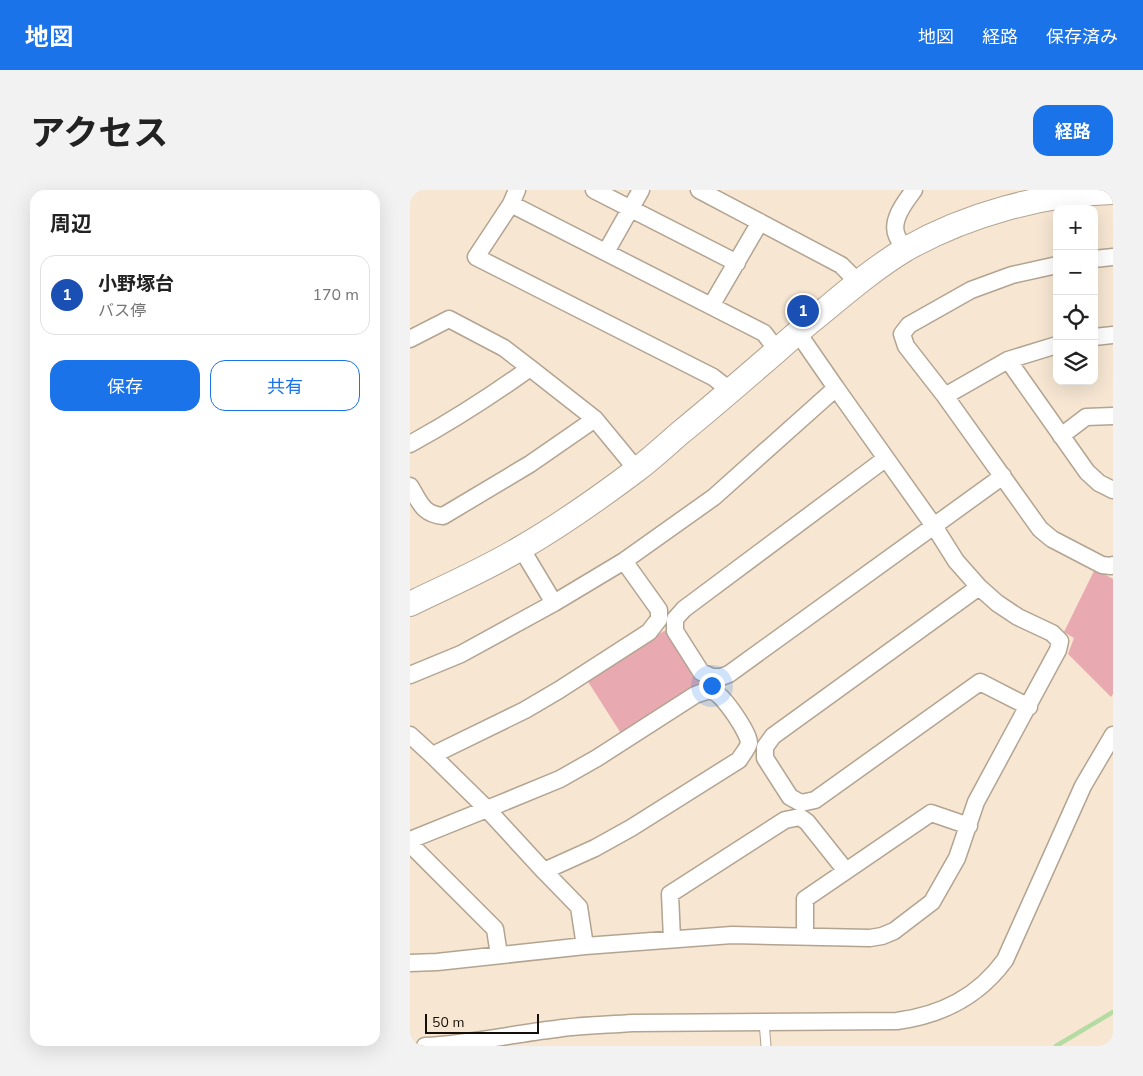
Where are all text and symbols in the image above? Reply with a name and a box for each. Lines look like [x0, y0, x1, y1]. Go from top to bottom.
text: 地図 [25, 21, 73, 53]
text: 地図 [918, 25, 954, 49]
text: 経路 [982, 25, 1018, 49]
text: 保存済み [1046, 25, 1118, 49]
button: 経路 [1033, 105, 1113, 156]
text: アクセス [30, 110, 168, 157]
map controls [1053, 205, 1098, 385]
button: + [1053, 205, 1098, 250]
text: 周辺 [50, 210, 92, 238]
button: − [1053, 250, 1098, 295]
text: 小野塚台 [98, 271, 174, 297]
text: 1 [62, 284, 72, 306]
text: 170 m [312, 284, 359, 306]
pin: 1 [787, 292, 819, 330]
button: locate [1053, 295, 1098, 340]
text: バス停 [98, 300, 146, 322]
button: layers [1053, 340, 1098, 385]
button: 保存 [50, 360, 200, 411]
button: 共有 [210, 360, 360, 411]
your location [699, 673, 725, 699]
scale bar [425, 1011, 539, 1034]
text: 50 m [432, 1013, 464, 1032]

